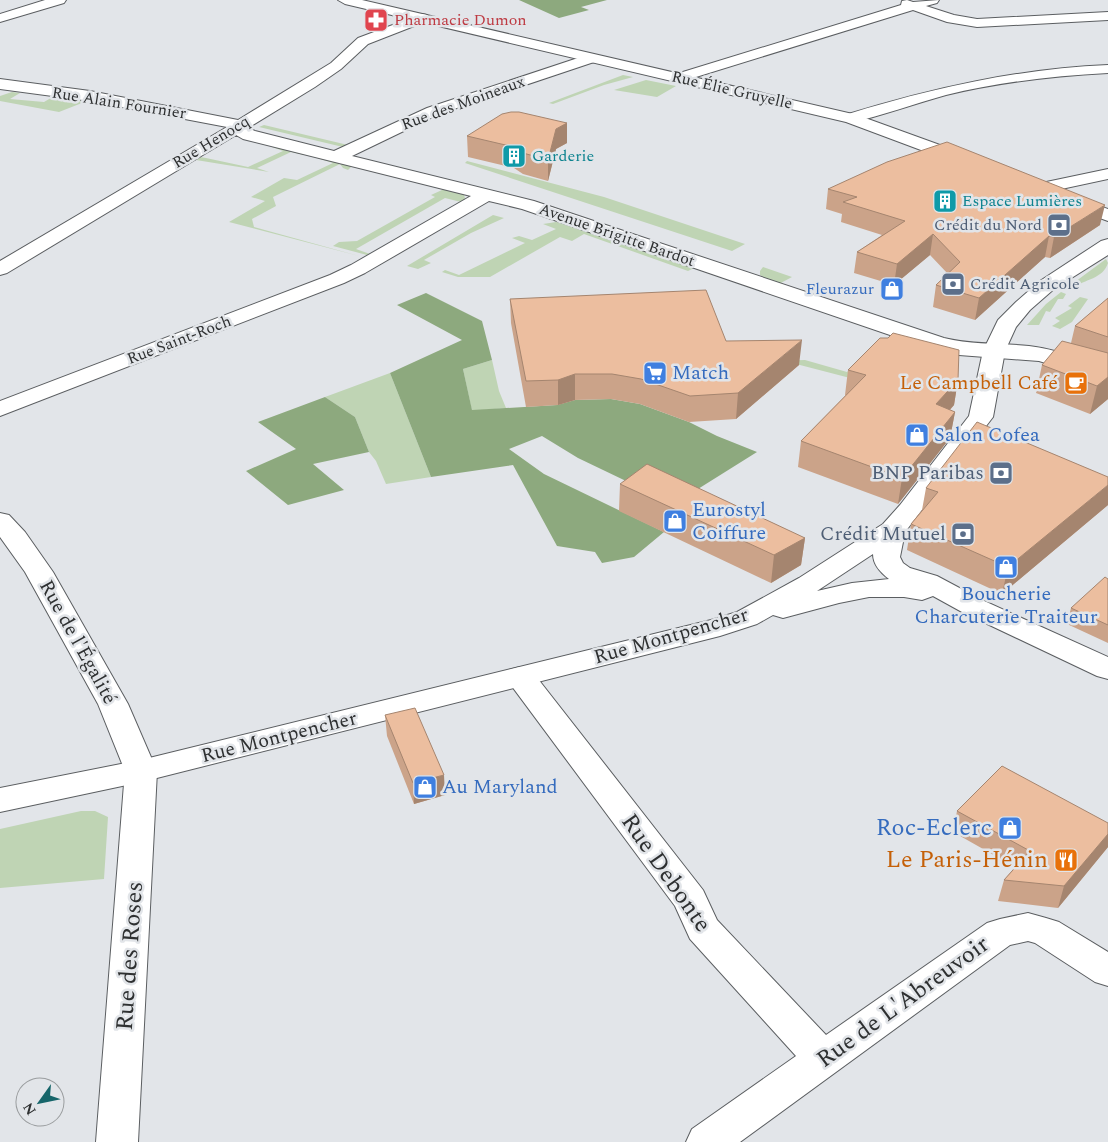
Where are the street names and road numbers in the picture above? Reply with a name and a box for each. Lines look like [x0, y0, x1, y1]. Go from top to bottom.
street label: Rue Élie Gruyelle [669, 64, 795, 116]
street label: Rue des Moineaux [398, 70, 528, 136]
street label: Rue Alain Fournier [50, 81, 188, 125]
street label: Rue Henocq [168, 109, 254, 175]
street label: Avenue Brigitte Bardot [536, 197, 699, 273]
street label: Rue Saint-Roch [123, 309, 235, 371]
street label: Rue de l'Égalité [31, 574, 125, 710]
street label: Rue Montpencher [590, 600, 752, 672]
street label: Rue Montpencher [198, 703, 360, 771]
street label: Rue Debonte [612, 806, 720, 940]
street label: Rue des Roses [107, 880, 153, 1032]
street label: Rue de L'Abreuvoir [809, 927, 997, 1077]

